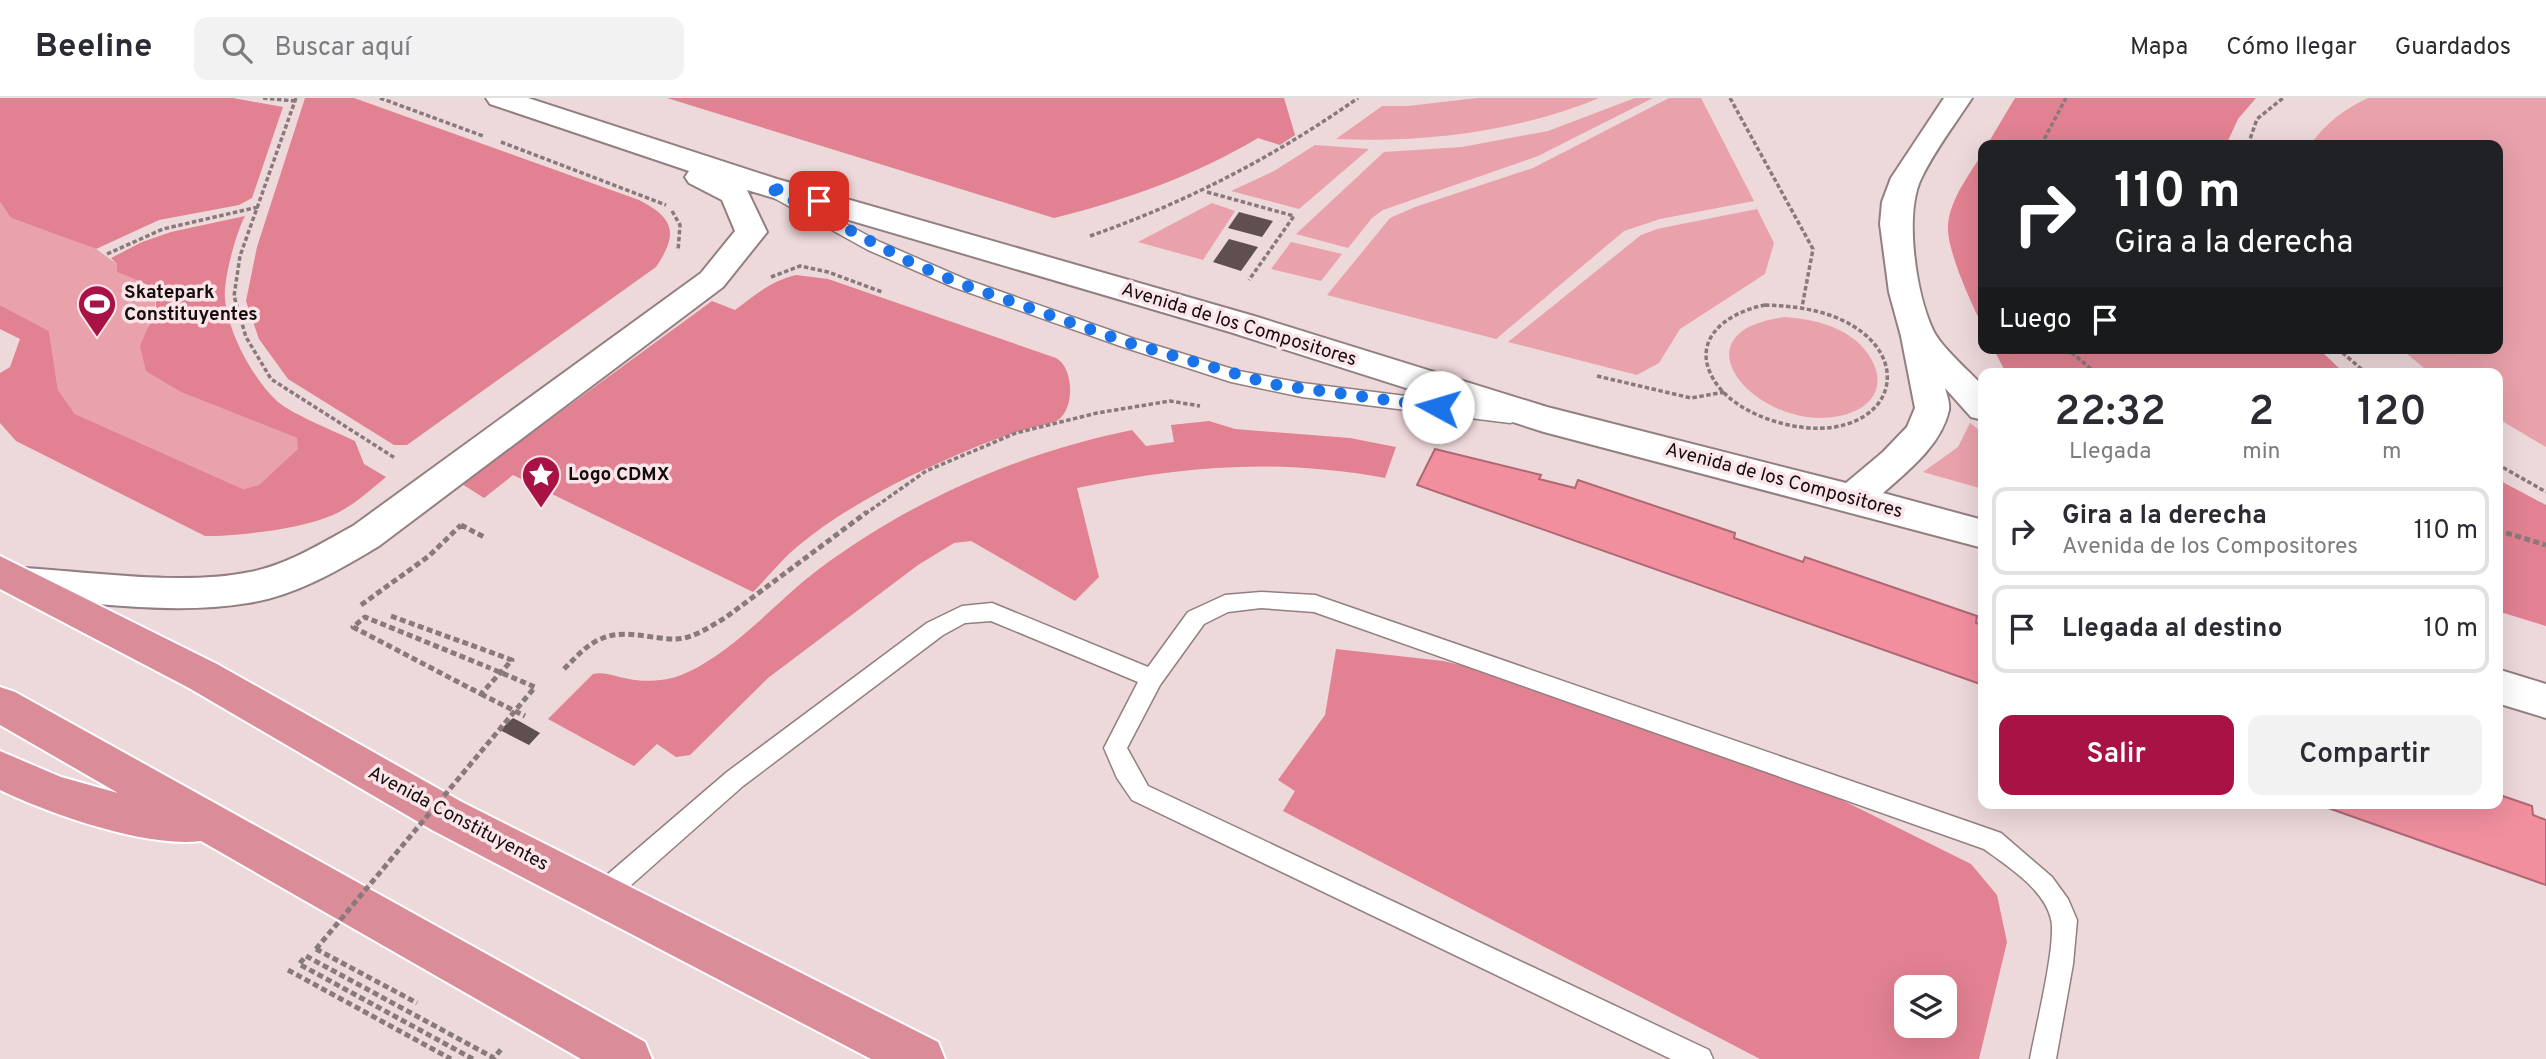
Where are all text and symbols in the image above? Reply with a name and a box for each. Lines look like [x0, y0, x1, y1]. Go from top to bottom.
search box [194, 17, 684, 80]
text: Beeline [35, 27, 152, 69]
icon: search [218, 29, 256, 67]
text: Buscar aquí [274, 32, 411, 65]
text: Mapa [2130, 33, 2188, 63]
text: Cómo llegar [2226, 33, 2357, 63]
text: Guardados [2395, 33, 2511, 63]
text: 110 m [2114, 163, 2241, 225]
icon: right [1999, 168, 2090, 259]
pin [789, 171, 849, 231]
icon: arrive [800, 182, 838, 220]
text: Gira a la derecha [2114, 224, 2353, 264]
street label: Avenida de los Compositores [1119, 278, 1359, 372]
place label: Skatepark Constituyentes [124, 281, 258, 327]
sports icon: Skatepark Constituyentes [76, 283, 118, 338]
icon: arrive [2086, 301, 2124, 339]
text: Luego [1999, 304, 2072, 337]
position arrow [1401, 370, 1475, 444]
text: 22:32 [2054, 387, 2166, 440]
text: 2 [2249, 387, 2274, 440]
text: 120 [2357, 387, 2427, 440]
street label: Avenida de los Compositores [1663, 438, 1905, 524]
text: Llegada [2069, 438, 2151, 467]
text: min [2242, 438, 2281, 467]
text: m [2382, 438, 2402, 467]
place icon: Logo CDMX [520, 454, 562, 509]
place label: Logo CDMX [568, 463, 670, 487]
text: Gira a la derecha [2062, 500, 2267, 533]
icon: right [2003, 512, 2041, 550]
text: 110 m [2414, 515, 2478, 548]
text: Avenida de los Compositores [2062, 533, 2358, 562]
icon: arrive [2003, 610, 2041, 648]
text: Llegada al destino [2062, 613, 2282, 646]
text: 10 m [2423, 613, 2478, 646]
button: Salir [1999, 715, 2234, 795]
button: Compartir [2248, 715, 2482, 795]
street label: Avenida Constituyentes [364, 761, 552, 877]
map controls [1894, 975, 1957, 1038]
button: layers [1894, 975, 1957, 1038]

